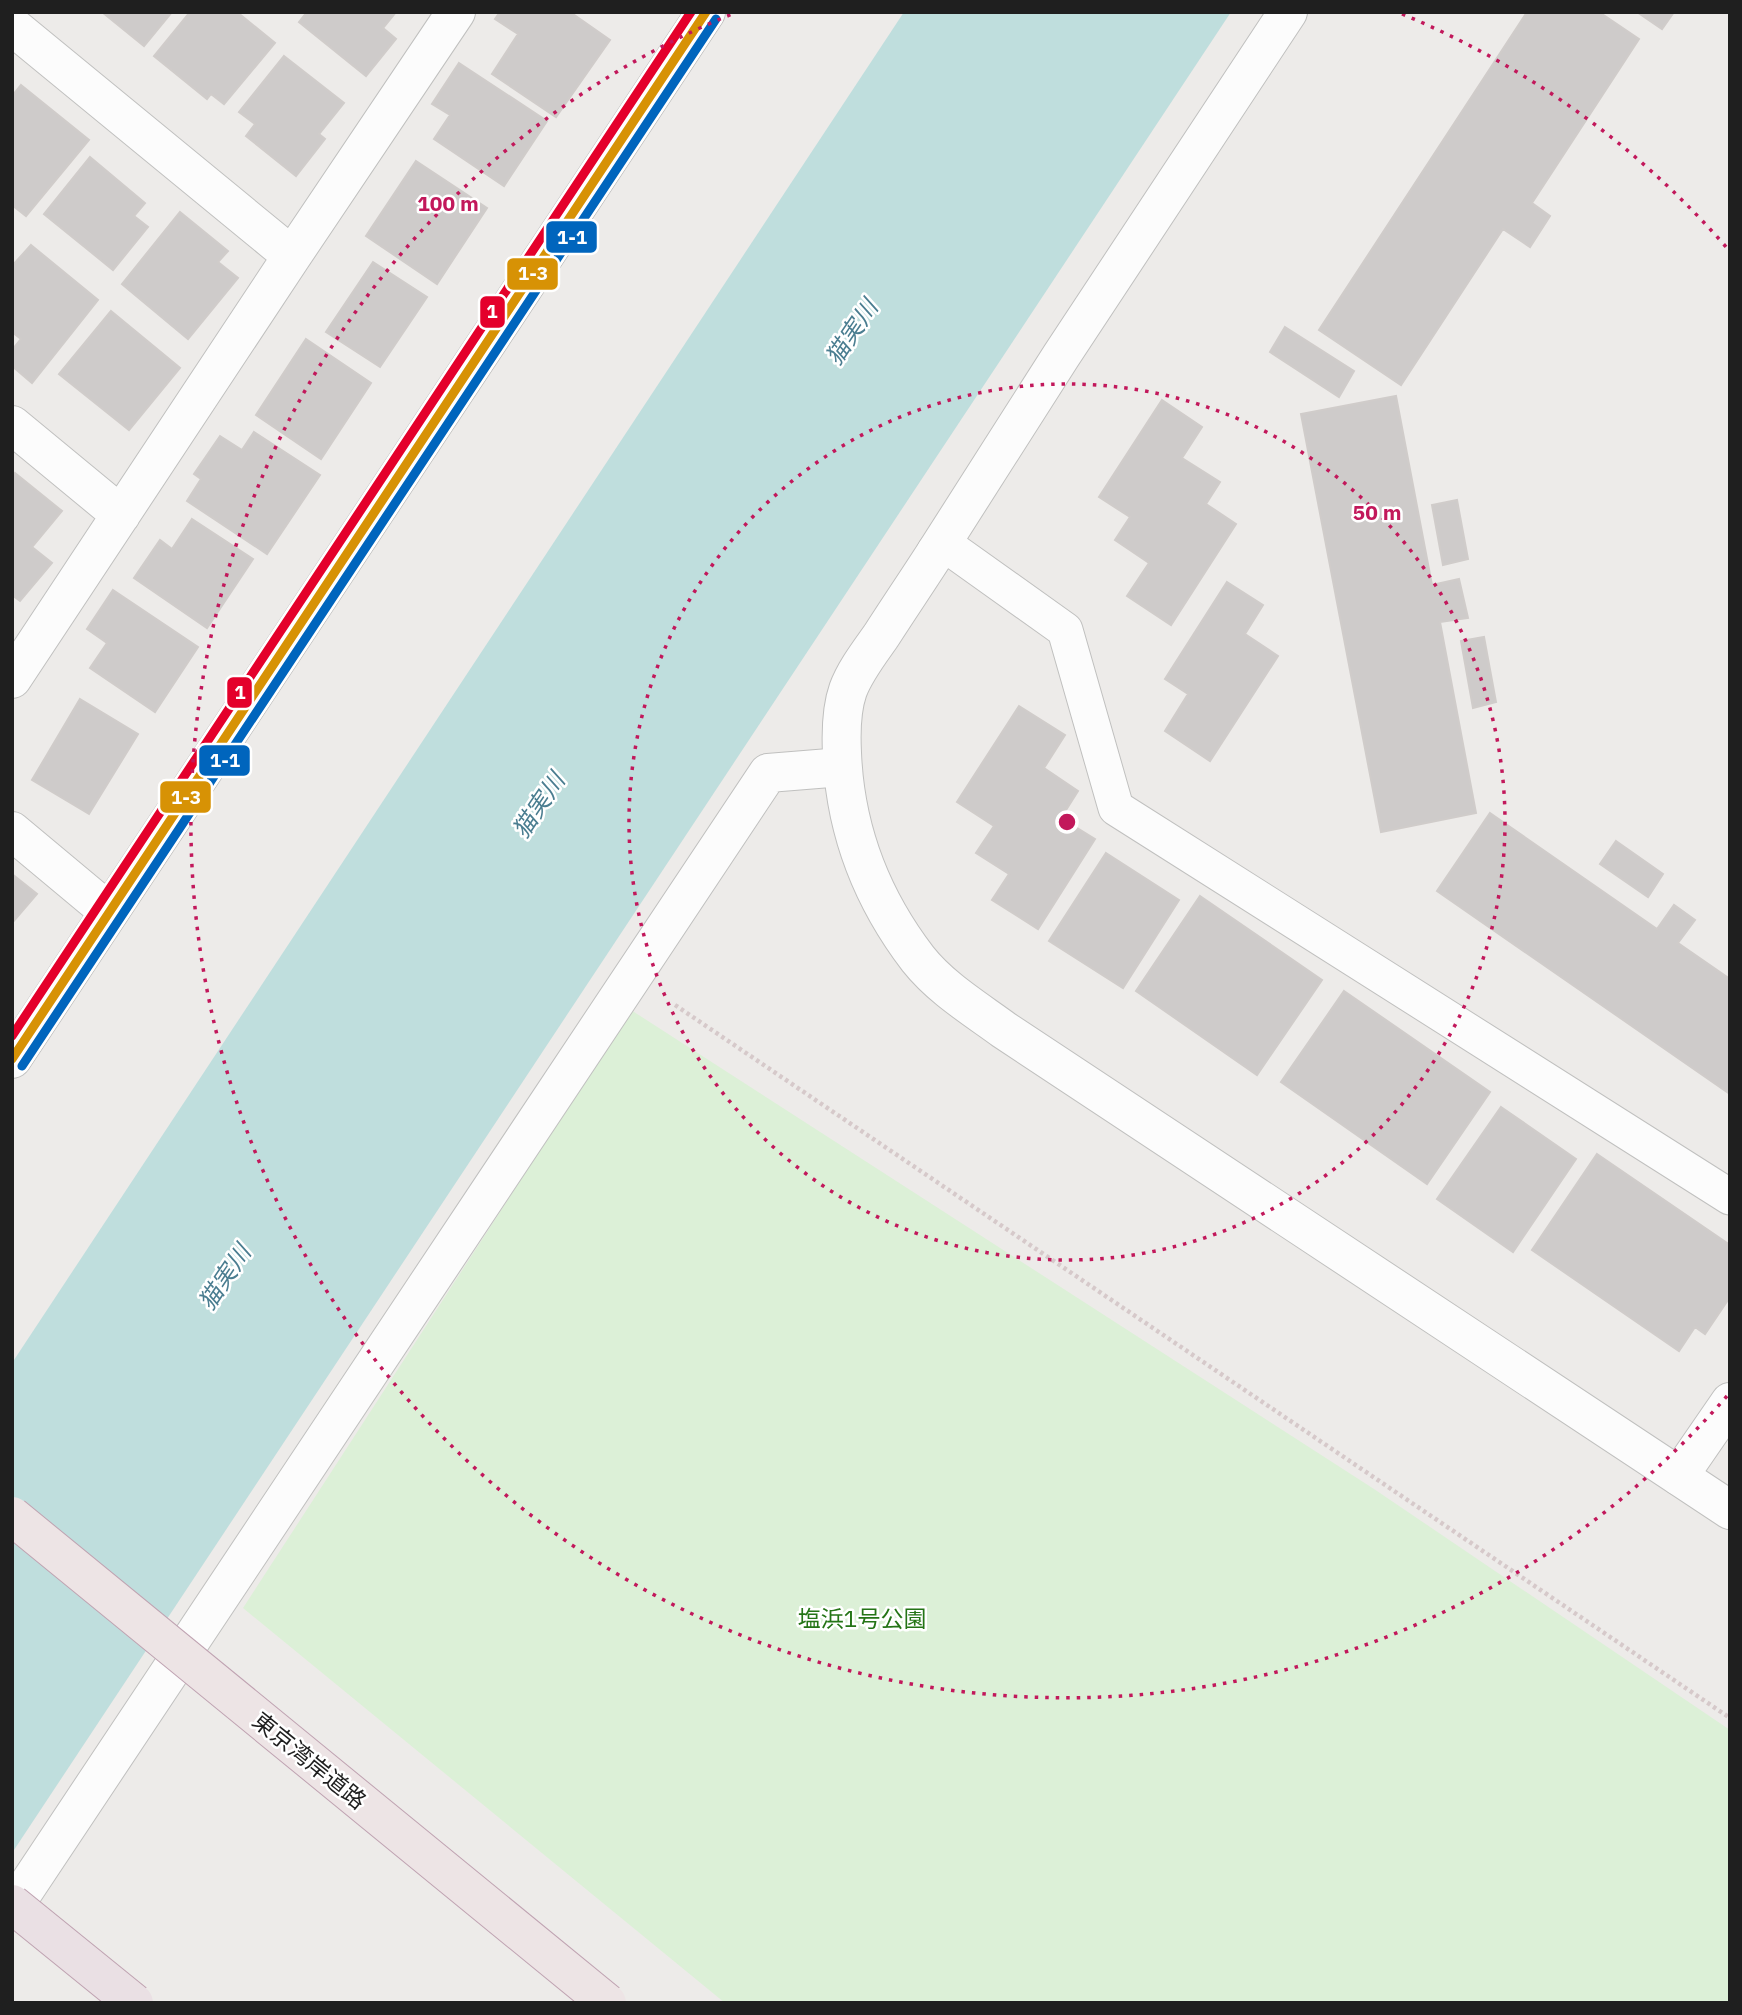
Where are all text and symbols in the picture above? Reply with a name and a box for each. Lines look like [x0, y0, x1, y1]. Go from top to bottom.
text: 100 m [417, 189, 479, 217]
line badge: 1-1 [545, 220, 598, 254]
text: 1-1 [557, 225, 588, 249]
line badge: 1-3 [506, 257, 559, 291]
text: 1-3 [518, 261, 548, 285]
water label: 猫実川 [818, 291, 886, 371]
line badge: 1 [479, 295, 506, 329]
text: 1 [486, 299, 498, 323]
text: 50 m [1353, 498, 1401, 526]
line badge: 1 [226, 676, 253, 709]
text: 1 [234, 680, 246, 704]
line badge: 1-1 [198, 744, 251, 777]
text: 1-1 [210, 748, 241, 772]
water label: 猫実川 [505, 764, 573, 844]
line badge: 1-3 [159, 780, 212, 814]
text: 1-3 [171, 785, 201, 809]
centre of rings [1055, 810, 1079, 834]
water label: 猫実川 [191, 1236, 259, 1316]
park label: 塩浜1号公園 [798, 1603, 926, 1633]
street label: 東京湾岸道路 [247, 1705, 373, 1815]

